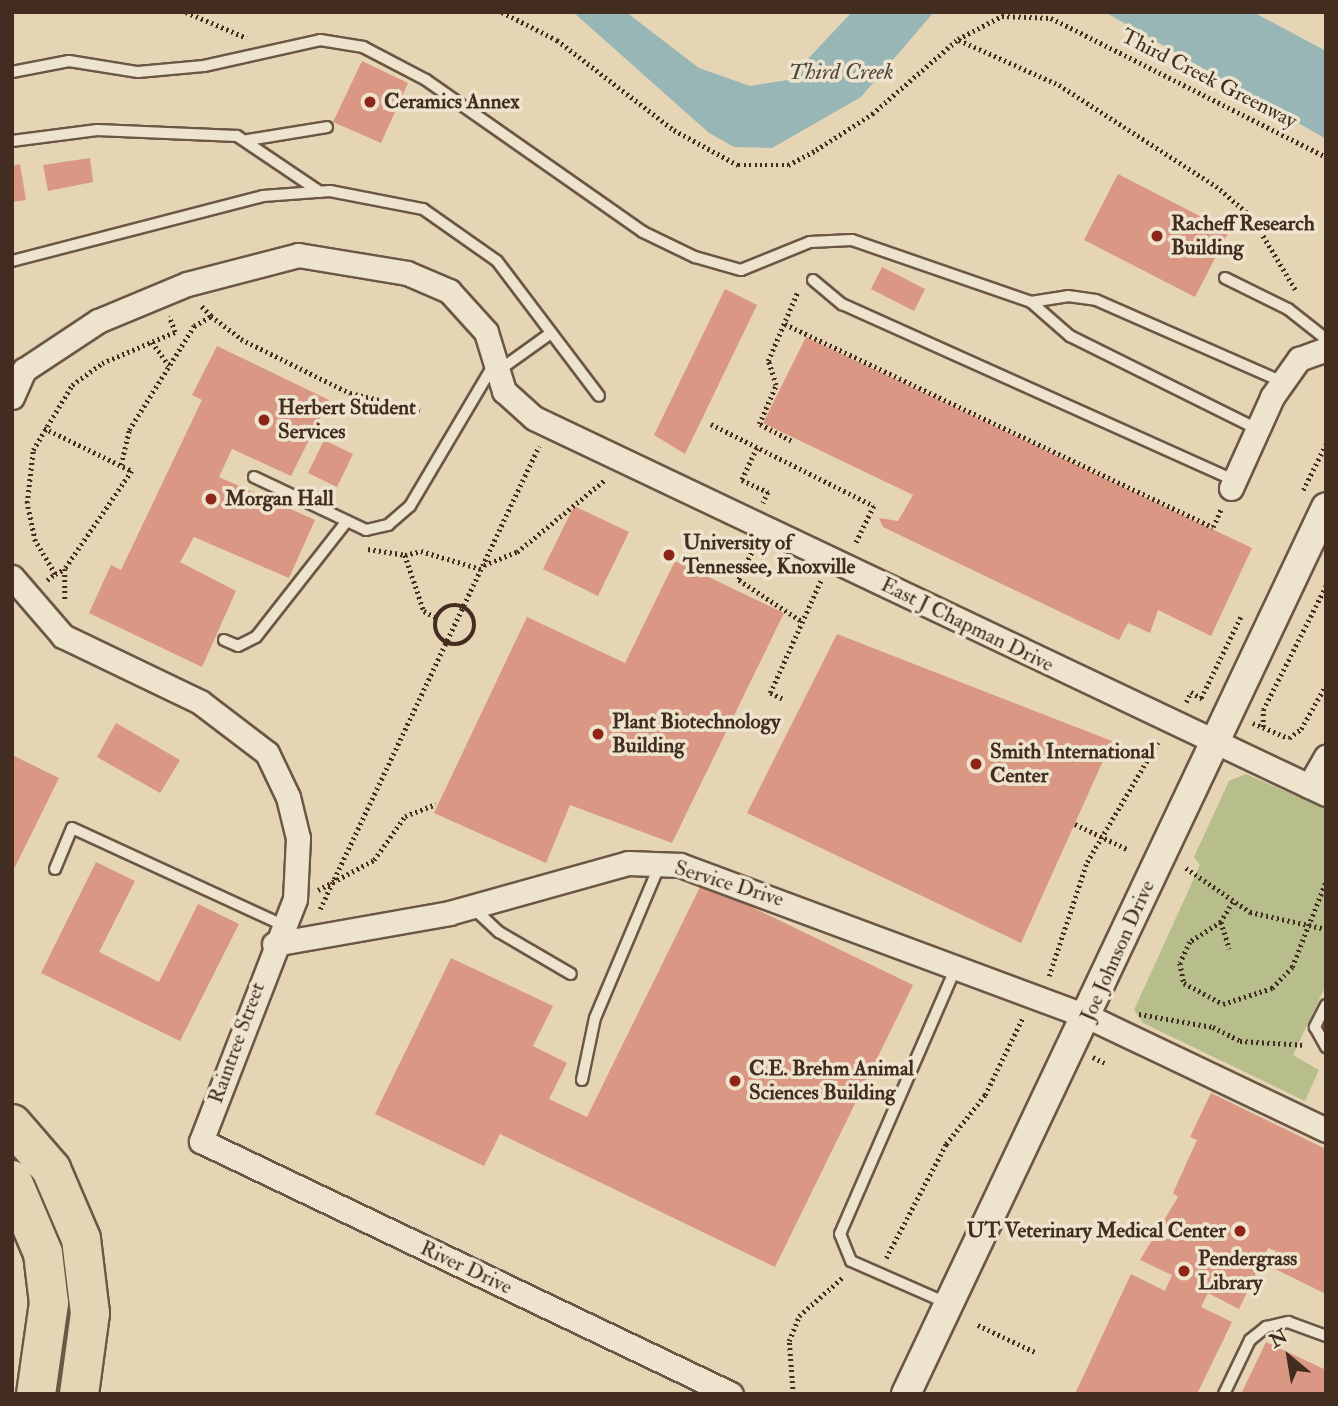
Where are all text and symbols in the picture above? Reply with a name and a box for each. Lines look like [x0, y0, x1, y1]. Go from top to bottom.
street label: Third Creek Greenway [1117, 24, 1301, 134]
water label: Third Creek [789, 58, 893, 86]
place label: Ceramics Annex [384, 89, 520, 115]
marker: Ceramics Annex [362, 94, 378, 110]
place label: Racheff Research Building [1171, 211, 1315, 261]
marker: Racheff Research Building [1149, 228, 1165, 244]
place label: Herbert Student Services [278, 395, 416, 445]
marker: Herbert Student Services [256, 412, 272, 428]
place label: Morgan Hall [225, 486, 334, 512]
marker: Morgan Hall [203, 491, 219, 507]
place label: University of Tennessee, Knoxville [683, 530, 855, 580]
marker: University of Tennessee, Knoxville [661, 547, 677, 563]
street label: East J Chapman Drive [877, 572, 1057, 678]
place label: Plant Biotechnology Building [612, 709, 780, 759]
marker: Plant Biotechnology Building [590, 726, 606, 742]
place label: Smith International Center [990, 739, 1155, 789]
marker: Smith International Center [968, 756, 984, 772]
street label: Service Drive [671, 855, 787, 913]
street label: Joe Johnson Drive [1076, 876, 1160, 1026]
street label: Raintree Street [203, 979, 271, 1107]
place label: C.E. Brehm Animal Sciences Building [749, 1056, 914, 1106]
marker: C.E. Brehm Animal Sciences Building [727, 1073, 743, 1089]
place label: UT Veterinary Medical Center [967, 1218, 1226, 1244]
marker: UT Veterinary Medical Center [1232, 1223, 1248, 1239]
street label: River Drive [416, 1236, 516, 1300]
place label: Pendergrass Library [1198, 1246, 1297, 1296]
marker: Pendergrass Library [1176, 1263, 1192, 1279]
north arrow [1254, 1322, 1324, 1392]
text: N [1265, 1324, 1292, 1353]

